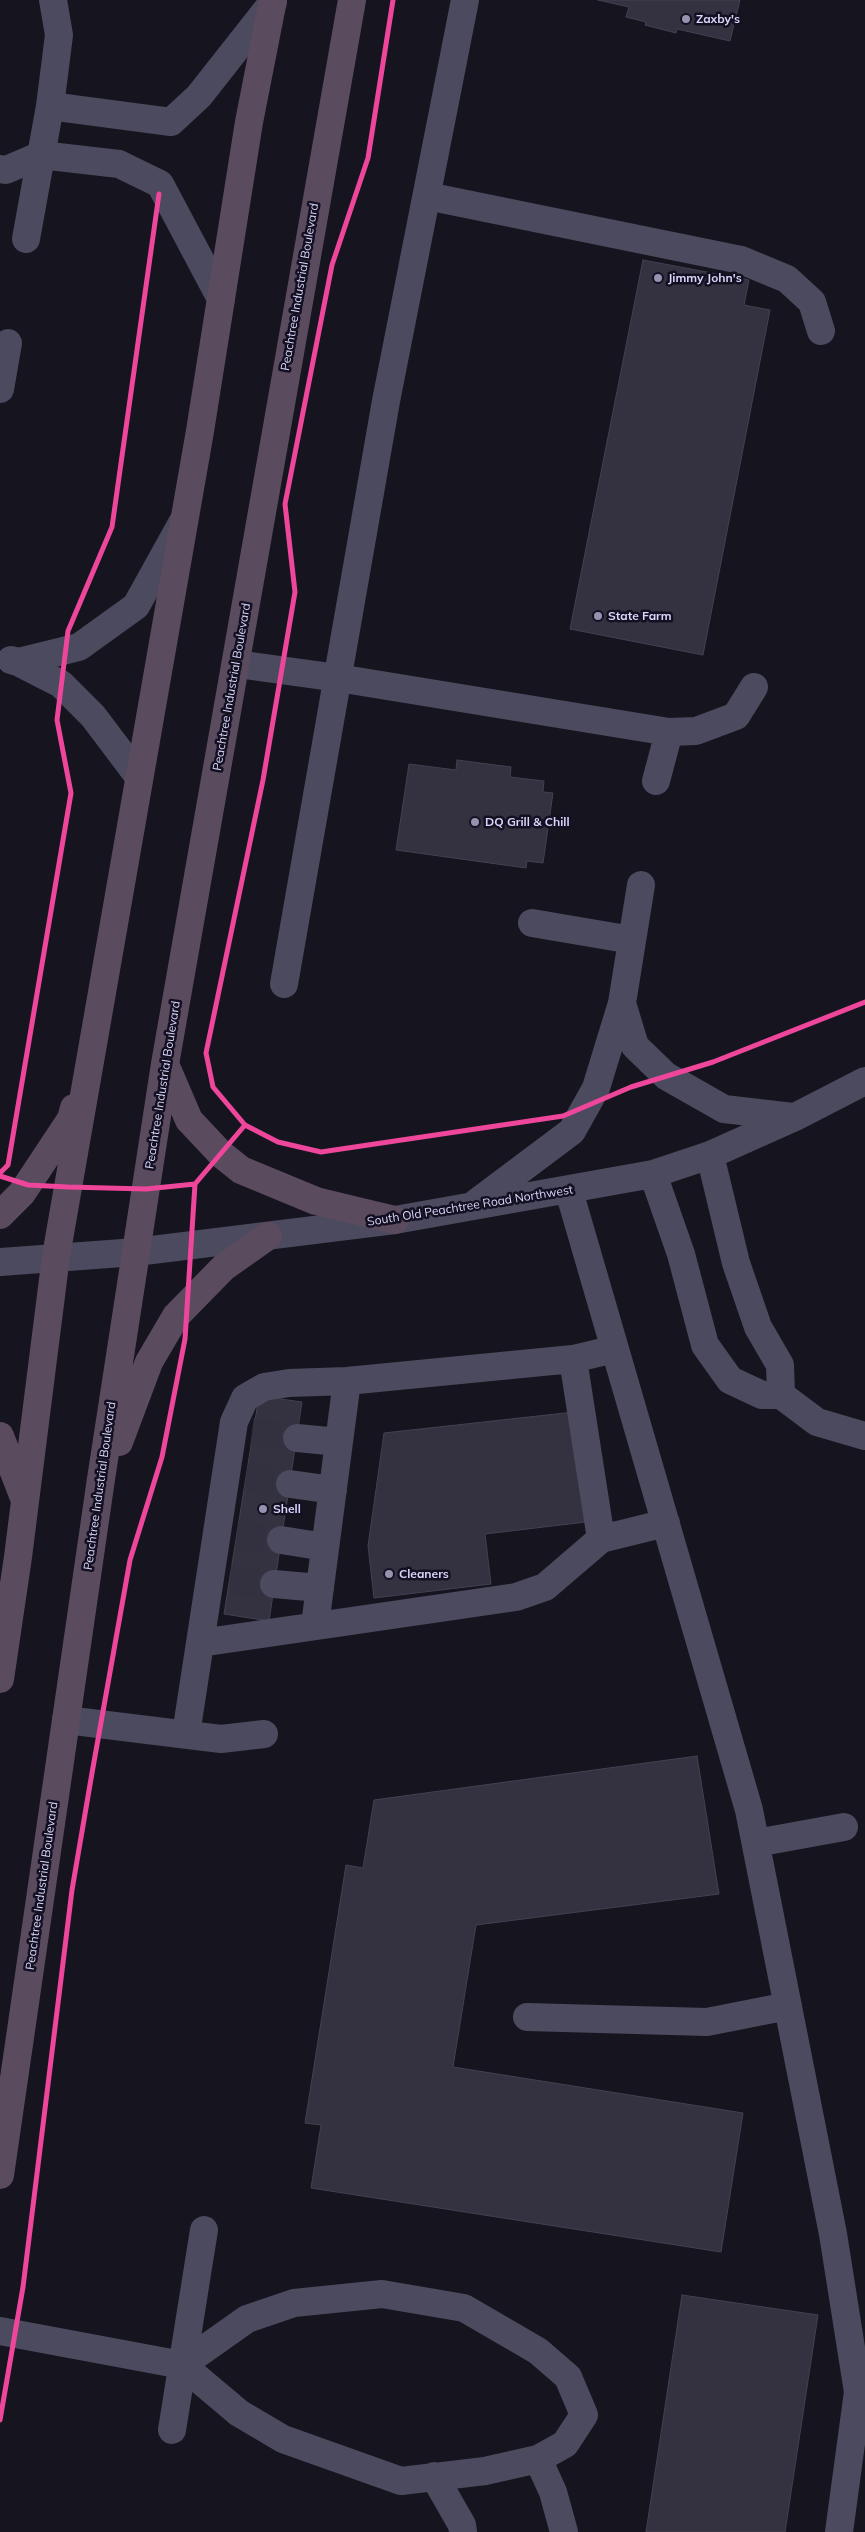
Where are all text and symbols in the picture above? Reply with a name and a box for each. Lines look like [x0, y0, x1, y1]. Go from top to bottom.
place label: Zaxby's [696, 12, 740, 26]
marker: Zaxby's [680, 13, 692, 25]
street label: Peachtree Industrial Boulevard [278, 202, 322, 372]
place label: Jimmy John's [668, 271, 742, 285]
marker: Jimmy John's [652, 272, 664, 284]
street label: Peachtree Industrial Boulevard [210, 602, 254, 772]
place label: State Farm [608, 609, 672, 623]
marker: State Farm [592, 610, 604, 622]
place label: DQ Grill & Chill [485, 815, 570, 829]
marker: DQ Grill & Chill [469, 816, 481, 828]
street label: Peachtree Industrial Boulevard [143, 1000, 183, 1170]
street label: South Old Peachtree Road Northwest [366, 1183, 574, 1229]
street label: Peachtree Industrial Boulevard [81, 1401, 119, 1571]
place label: Shell [273, 1502, 301, 1516]
marker: Shell [257, 1503, 269, 1515]
place label: Cleaners [399, 1567, 449, 1581]
marker: Cleaners [383, 1568, 395, 1580]
street label: Peachtree Industrial Boulevard [23, 1801, 61, 1971]

